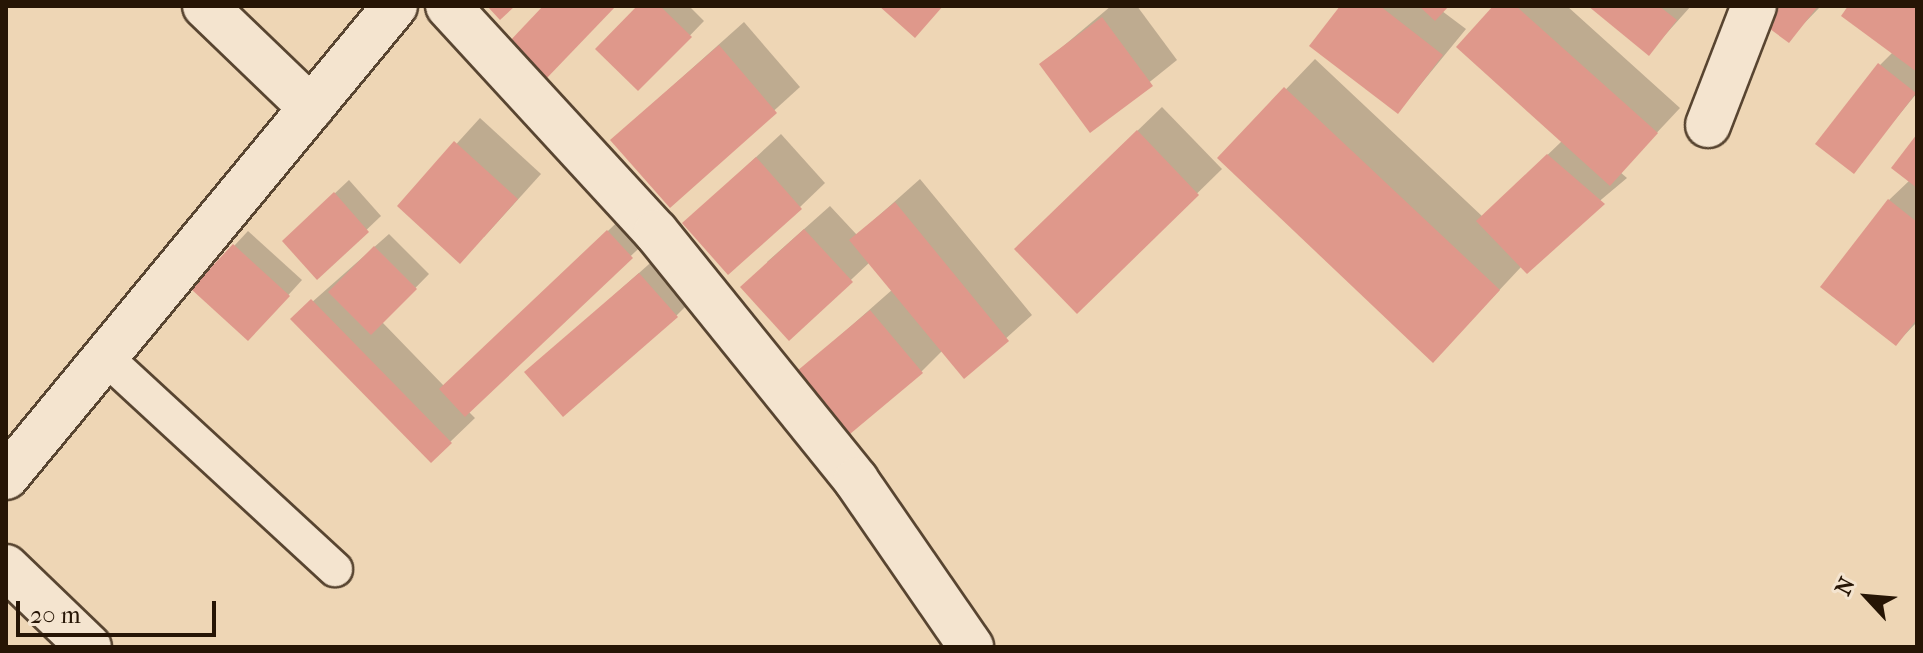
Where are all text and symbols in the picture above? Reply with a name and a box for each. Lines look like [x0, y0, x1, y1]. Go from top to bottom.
north arrow [1827, 557, 1907, 637]
text: N [1830, 573, 1861, 600]
scale bar [20, 585, 220, 635]
text: 20 m [30, 601, 81, 629]

